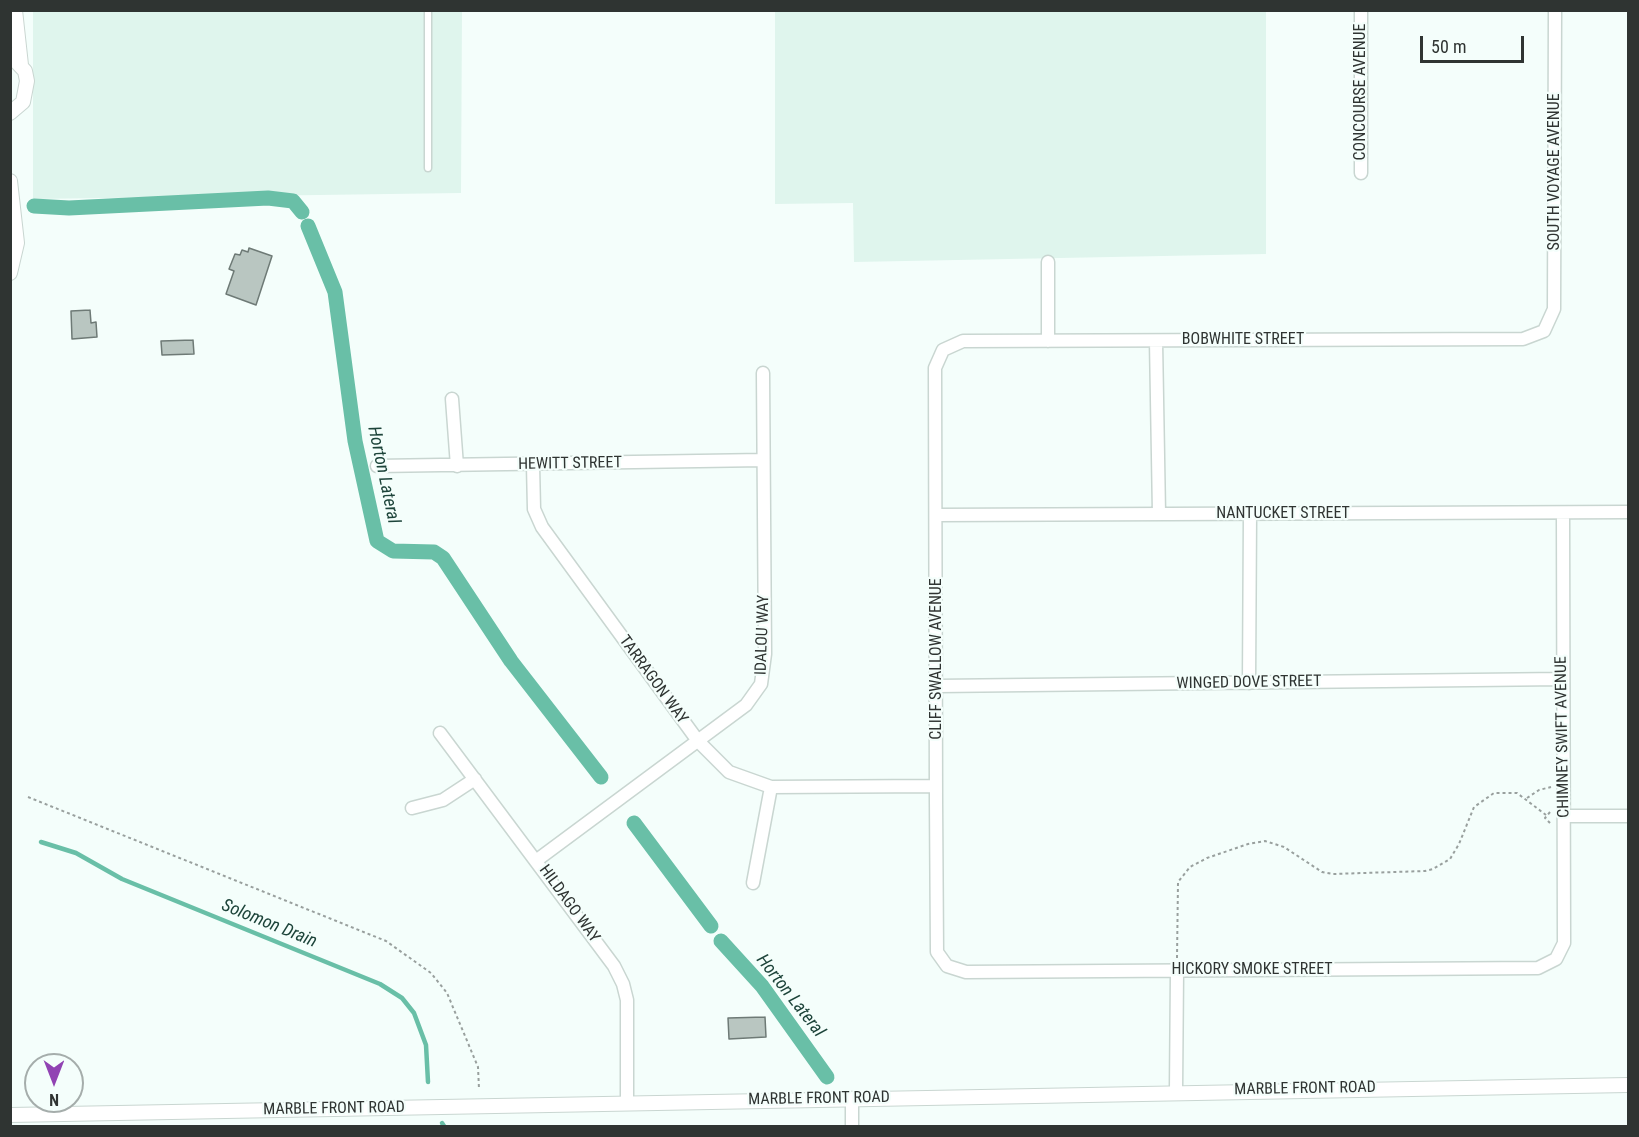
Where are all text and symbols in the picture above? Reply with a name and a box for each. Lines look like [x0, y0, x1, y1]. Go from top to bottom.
street label: CONCOURSE AVENUE [1351, 23, 1371, 161]
scale bar [1423, 24, 1526, 62]
text: 50 m [1431, 36, 1466, 57]
street label: SOUTH VOYAGE AVENUE [1545, 93, 1565, 251]
street label: BOBWHITE STREET [1182, 330, 1304, 350]
water label: Horton Lateral [362, 424, 404, 526]
street label: HEWITT STREET [518, 453, 622, 475]
street label: NANTUCKET STREET [1216, 504, 1350, 524]
street label: CLIFF SWALLOW AVENUE [927, 578, 947, 740]
street label: IDALOU WAY [752, 595, 774, 675]
street label: TARRAGON WAY [615, 632, 691, 728]
street label: CHIMNEY SWIFT AVENUE [1552, 656, 1574, 818]
street label: WINGED DOVE STREET [1176, 672, 1322, 694]
street label: HILDAGO WAY [534, 861, 604, 947]
water label: Solomon Drain [218, 895, 320, 953]
water label: Horton Lateral [751, 950, 829, 1042]
street label: HICKORY SMOKE STREET [1171, 960, 1333, 980]
north arrow [24, 1053, 84, 1113]
street label: MARBLE FRONT ROAD [1234, 1078, 1376, 1100]
street label: MARBLE FRONT ROAD [748, 1088, 890, 1110]
text: N [49, 1090, 59, 1109]
street label: MARBLE FRONT ROAD [263, 1098, 405, 1120]

